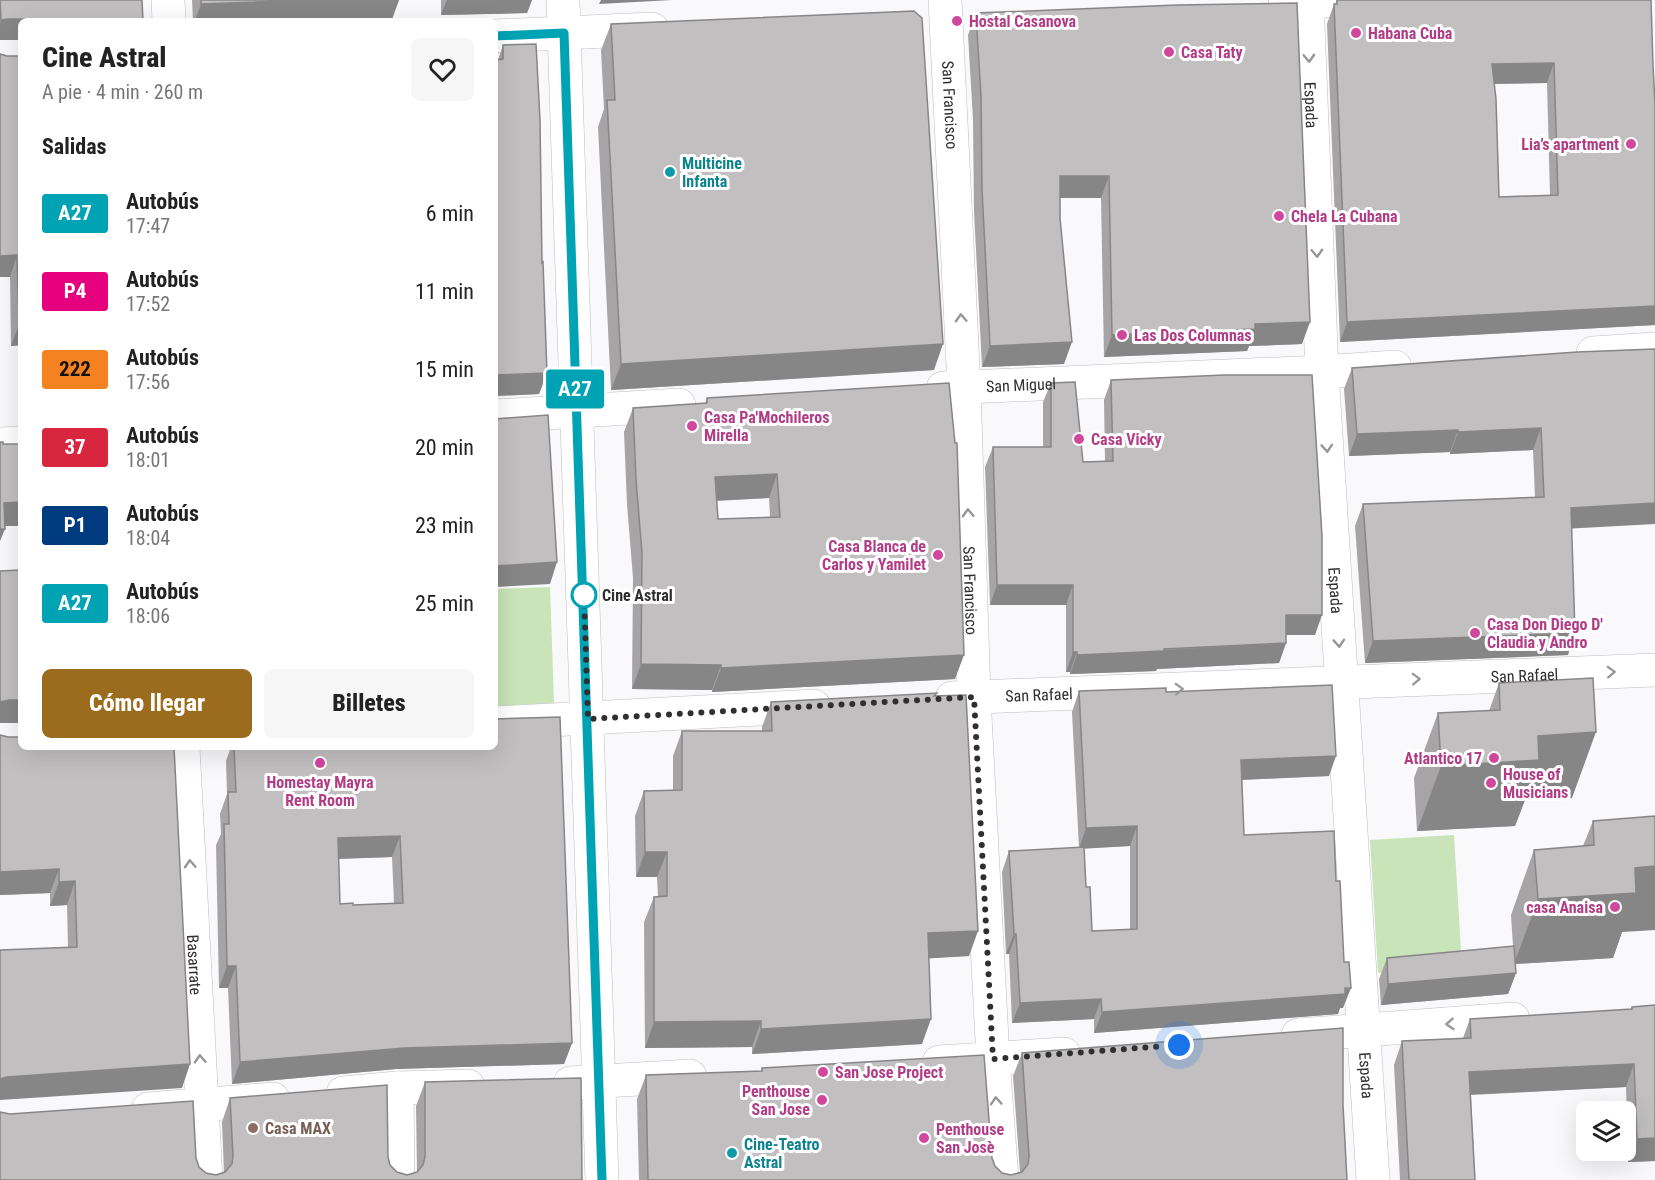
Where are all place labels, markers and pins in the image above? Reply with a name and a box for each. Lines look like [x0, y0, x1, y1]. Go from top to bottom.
place label: Hostal Casanova [969, 12, 1076, 31]
marker: Hostal Casanova [950, 14, 964, 28]
place label: Habana Cuba [1368, 24, 1453, 43]
marker: Habana Cuba [1349, 26, 1363, 40]
place label: Casa Taty [1181, 43, 1243, 62]
marker: Casa Taty [1162, 45, 1176, 59]
place label: Lia’s apartment [1521, 135, 1619, 154]
marker: Lia’s apartment [1624, 137, 1638, 151]
place label: Multicine Infanta [682, 154, 742, 191]
marker: Multicine Infanta [663, 165, 677, 179]
place label: Chela La Cubana [1291, 207, 1398, 226]
marker: Chela La Cubana [1272, 209, 1286, 223]
place label: Las Dos Columnas [1134, 326, 1252, 345]
marker: Las Dos Columnas [1115, 328, 1129, 342]
place label: Casa Pa'Mochileros Mirella [704, 408, 829, 445]
marker: Casa Pa'Mochileros Mirella [685, 419, 699, 433]
place label: Casa Vicky [1091, 430, 1162, 449]
marker: Casa Vicky [1072, 432, 1086, 446]
place label: Casa Blanca de Carlos y Yamilet [822, 537, 926, 574]
marker: Casa Blanca de Carlos y Yamilet [931, 548, 945, 562]
marker: Cine Astral [571, 582, 597, 608]
place label: Cine Astral [602, 586, 673, 605]
place label: Casa Don Diego D' Claudia y Andro [1487, 615, 1603, 652]
marker: Casa Don Diego D' Claudia y Andro [1468, 626, 1482, 640]
place label: Atlantico 17 [1404, 749, 1482, 768]
marker: Atlantico 17 [1487, 751, 1501, 765]
marker: Homestay Mayra Rent Room [313, 756, 327, 770]
place label: House of Musicians [1503, 765, 1568, 802]
place label: Homestay Mayra Rent Room [267, 773, 374, 810]
marker: House of Musicians [1484, 776, 1498, 790]
place label: casa Anaisa [1526, 898, 1603, 917]
marker: casa Anaisa [1608, 900, 1622, 914]
place label: San Jose Project [835, 1063, 943, 1082]
marker: San Jose Project [816, 1065, 830, 1079]
place label: Penthouse San Jose [742, 1082, 810, 1119]
marker: Penthouse San Jose [815, 1093, 829, 1107]
place label: Casa MAX [265, 1119, 331, 1138]
place label: Penthouse San Josè [936, 1120, 1004, 1157]
marker: Casa MAX [246, 1121, 260, 1135]
marker: Penthouse San Josè [917, 1131, 931, 1145]
place label: Cine-Teatro Astral [744, 1135, 820, 1172]
marker: Cine-Teatro Astral [725, 1146, 739, 1160]

